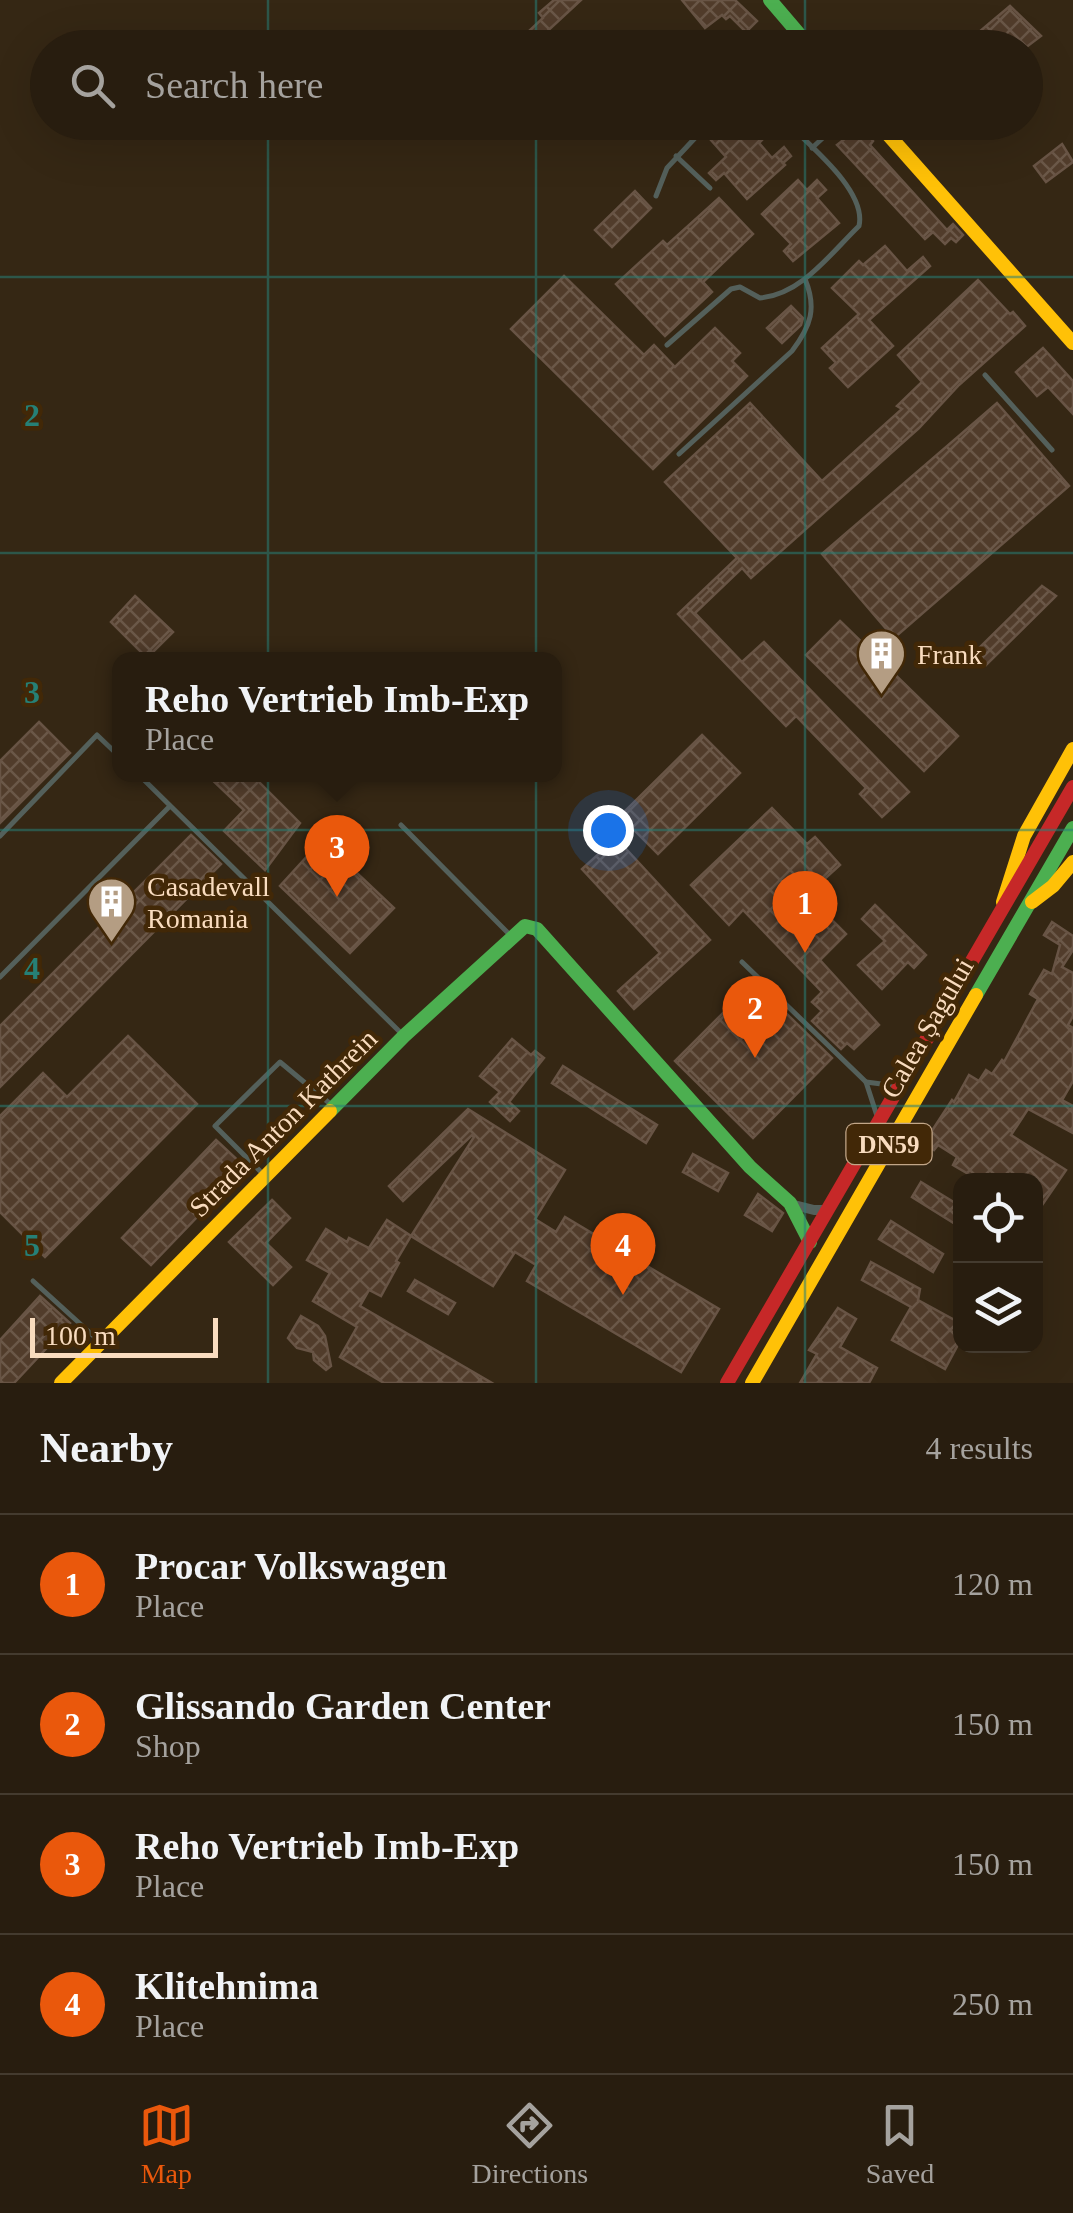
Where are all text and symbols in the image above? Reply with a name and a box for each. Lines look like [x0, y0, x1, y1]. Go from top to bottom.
search box [30, 30, 1043, 140]
icon: search [65, 58, 120, 113]
text: Search here [145, 64, 323, 106]
text: 2 [24, 397, 40, 433]
building icon: Frank [856, 628, 908, 696]
place label: Frank [917, 639, 982, 670]
popup [112, 652, 562, 782]
text: 3 [24, 674, 40, 710]
text: Reho Vertrieb Imb-Exp [145, 678, 529, 720]
text: Place [145, 721, 214, 757]
your location [583, 805, 634, 856]
pin: 3 [304, 814, 370, 897]
pin: 1 [772, 870, 838, 953]
place label: Casadevall Romania [147, 871, 270, 934]
building icon: Casadevall Romania [86, 876, 138, 944]
text: 4 [24, 950, 40, 986]
street label: Calea Șagului [875, 952, 980, 1103]
pin: 2 [722, 976, 788, 1058]
street label: Strada Anton Kathrein [183, 1023, 383, 1223]
road number: DN59 [846, 1124, 932, 1164]
map controls [953, 1173, 1043, 1353]
button: locate [953, 1173, 1043, 1263]
pin: 4 [590, 1212, 656, 1295]
text: 5 [24, 1227, 40, 1263]
button: layers [953, 1263, 1043, 1353]
scale bar [30, 1313, 218, 1358]
text: 100 m [45, 1320, 116, 1351]
text: Nearby [40, 1425, 173, 1471]
text: 4 results [925, 1430, 1033, 1466]
text: Procar Volkswagen [135, 1545, 447, 1587]
text: 1 [65, 1566, 81, 1602]
text: 120 m [952, 1566, 1033, 1602]
text: Place [135, 1588, 204, 1624]
text: Glissando Garden Center [135, 1685, 551, 1727]
text: 2 [65, 1706, 81, 1742]
text: 150 m [952, 1706, 1033, 1742]
text: Shop [135, 1728, 201, 1764]
text: Reho Vertrieb Imb-Exp [135, 1825, 519, 1867]
text: 3 [65, 1846, 81, 1882]
text: 150 m [952, 1846, 1033, 1882]
text: Place [135, 1868, 204, 1904]
text: Klitehnima [135, 1965, 319, 2007]
text: 4 [65, 1986, 81, 2022]
text: 250 m [952, 1986, 1033, 2022]
text: Place [135, 2008, 204, 2044]
tab: Map [139, 2098, 194, 2190]
tab: Directions [471, 2098, 588, 2190]
tab: Saved [866, 2098, 934, 2190]

